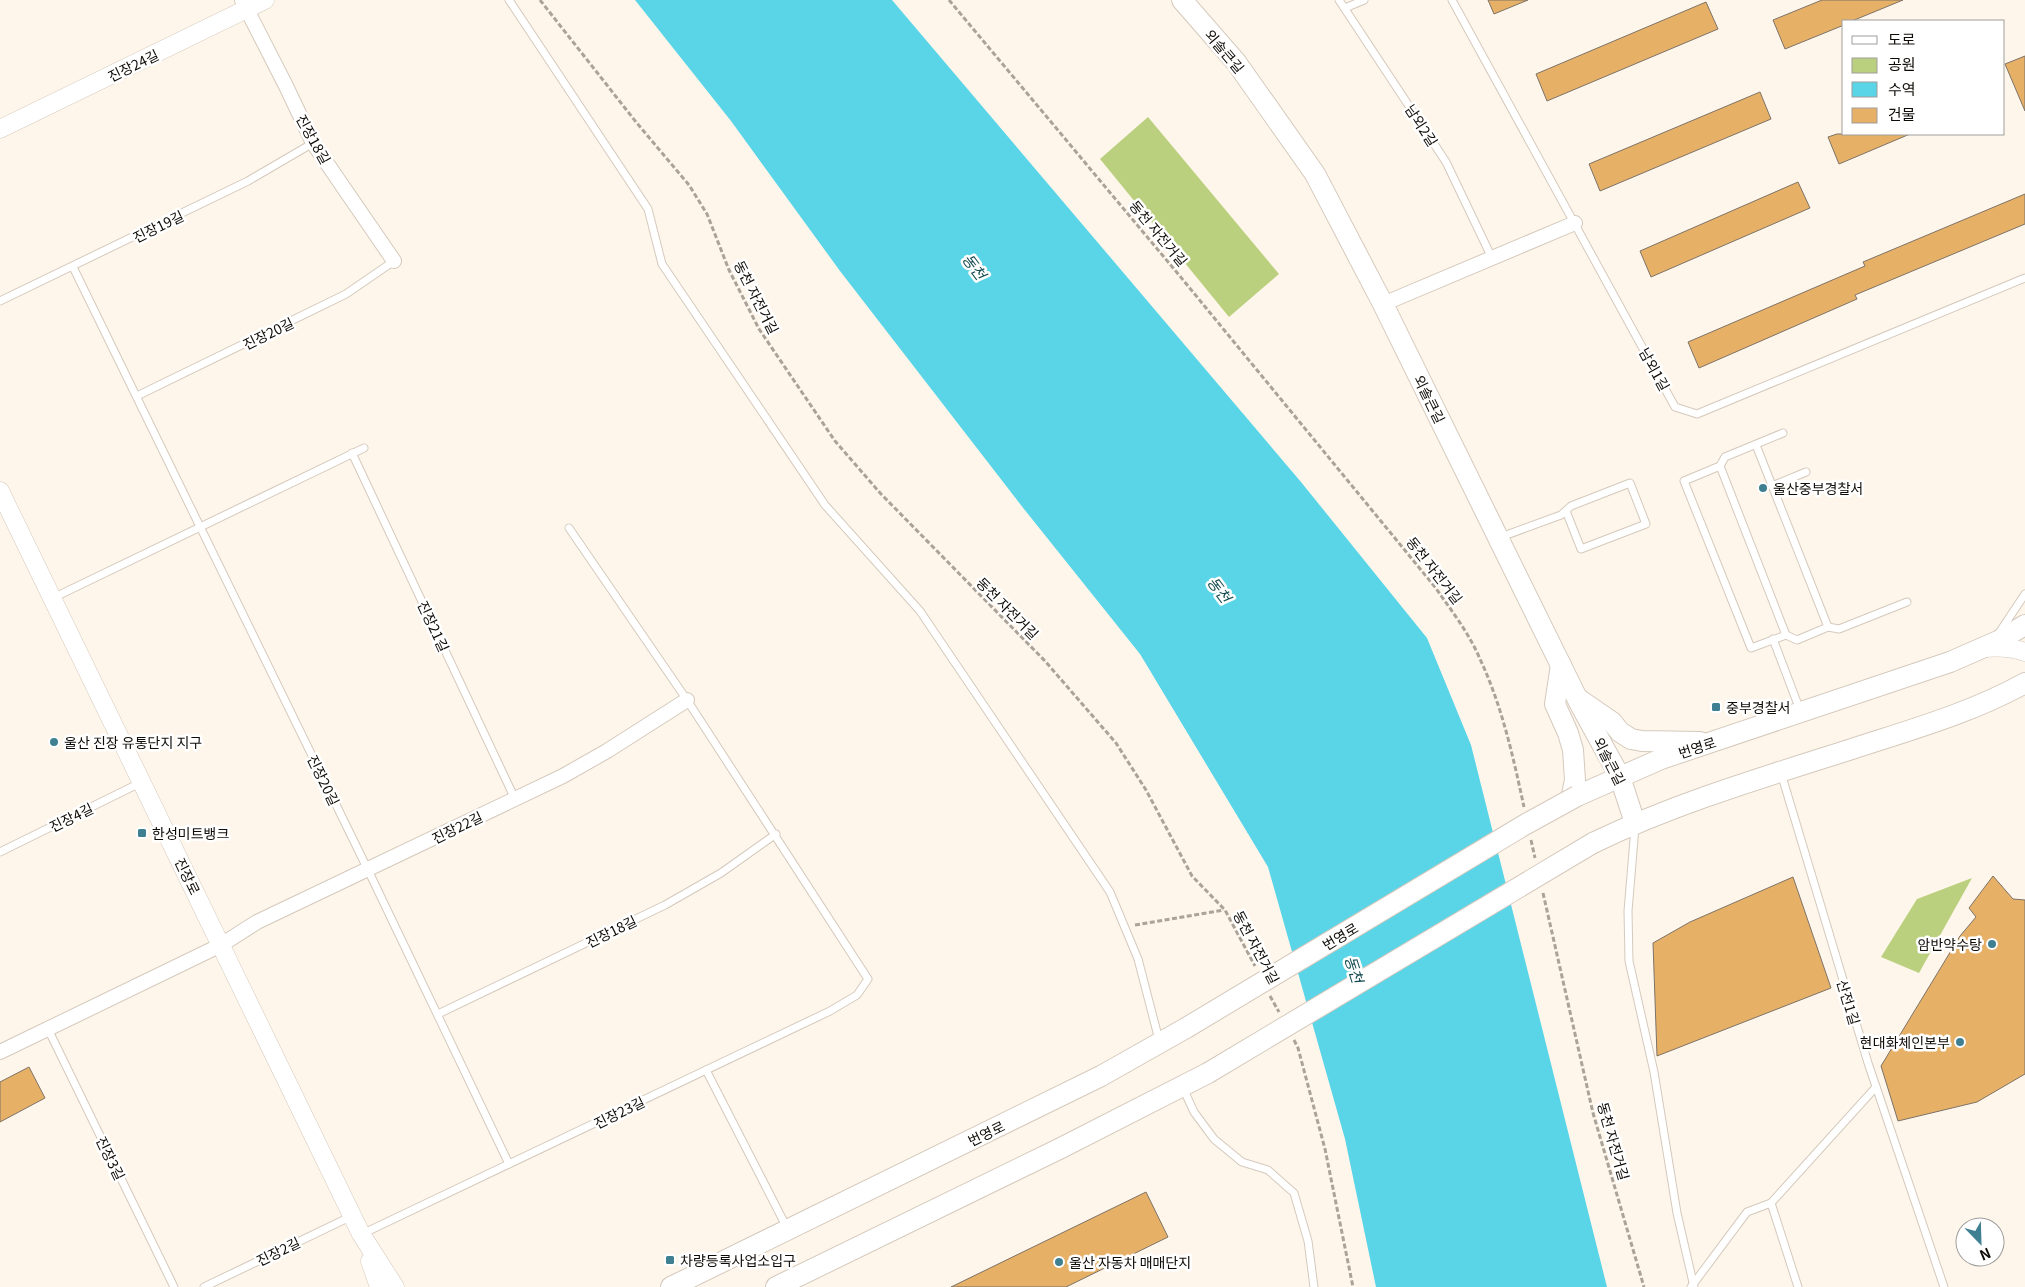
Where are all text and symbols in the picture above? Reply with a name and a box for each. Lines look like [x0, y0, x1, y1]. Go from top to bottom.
legend [1842, 20, 2005, 135]
street label: 외솔큰길 [1201, 25, 1249, 77]
text: 도로 [1888, 28, 1916, 49]
street label: 진장24길 [104, 44, 162, 86]
text: 공원 [1888, 53, 1916, 74]
text: 수역 [1888, 78, 1916, 99]
street label: 남외2길 [1401, 100, 1443, 150]
text: 건물 [1888, 103, 1916, 124]
street label: 진장18길 [292, 110, 336, 168]
street label: 동천 자전거길 [1125, 196, 1193, 270]
street label: 진장19길 [129, 205, 187, 247]
water label: 동천 [958, 249, 993, 285]
street label: 동천 자전거길 [730, 257, 784, 337]
street label: 진장20길 [239, 312, 297, 354]
street label: 남외1길 [1635, 344, 1675, 394]
street label: 외솔큰길 [1410, 371, 1450, 427]
place label: 울산중부경찰서 [1773, 478, 1863, 498]
marker: 울산중부경찰서 [1757, 482, 1769, 494]
street label: 동천 자전거길 [1402, 532, 1468, 608]
street label: 동천 자전거길 [972, 572, 1044, 644]
water label: 동천 [1203, 572, 1238, 608]
street label: 진장21길 [413, 597, 455, 655]
place label: 중부경찰서 [1726, 697, 1790, 717]
marker: 중부경찰서 [1710, 701, 1722, 713]
street label: 번영로 [1676, 731, 1719, 762]
place label: 울산 진장 유통단지 지구 [64, 732, 202, 752]
street label: 외솔큰길 [1589, 734, 1631, 788]
marker: 울산 진장 유통단지 지구 [48, 736, 60, 748]
street label: 진장20길 [303, 751, 345, 809]
street label: 진장4길 [46, 798, 96, 836]
street label: 진장22길 [428, 806, 486, 848]
place label: 한성미트뱅크 [152, 823, 229, 843]
marker: 한성미트뱅크 [136, 827, 148, 839]
street label: 진장로 [171, 854, 206, 898]
street label: 동천 자전거길 [1229, 907, 1285, 987]
street label: 진장18길 [582, 910, 640, 952]
street label: 번영로 [1318, 917, 1362, 955]
place label: 암반약수탕 [1918, 934, 1982, 954]
marker: 암반약수탕 [1986, 938, 1998, 950]
water label: 동천 [1341, 953, 1370, 987]
street label: 산전1길 [1833, 977, 1865, 1027]
place label: 현대화체인본부 [1860, 1032, 1950, 1052]
marker: 현대화체인본부 [1954, 1036, 1966, 1048]
street label: 진장23길 [590, 1091, 648, 1133]
street label: 동천 자전거길 [1593, 1100, 1635, 1182]
street label: 번영로 [964, 1115, 1008, 1150]
street label: 진장3길 [92, 1133, 130, 1183]
north arrow [1955, 1217, 2005, 1267]
street label: 진장2길 [253, 1232, 303, 1270]
text: N [1977, 1244, 1994, 1266]
place label: 차량등록사업소입구 [680, 1250, 796, 1270]
place label: 울산 자동차 매매단지 [1069, 1252, 1191, 1272]
marker: 차량등록사업소입구 [664, 1254, 676, 1266]
marker: 울산 자동차 매매단지 [1053, 1256, 1065, 1268]

